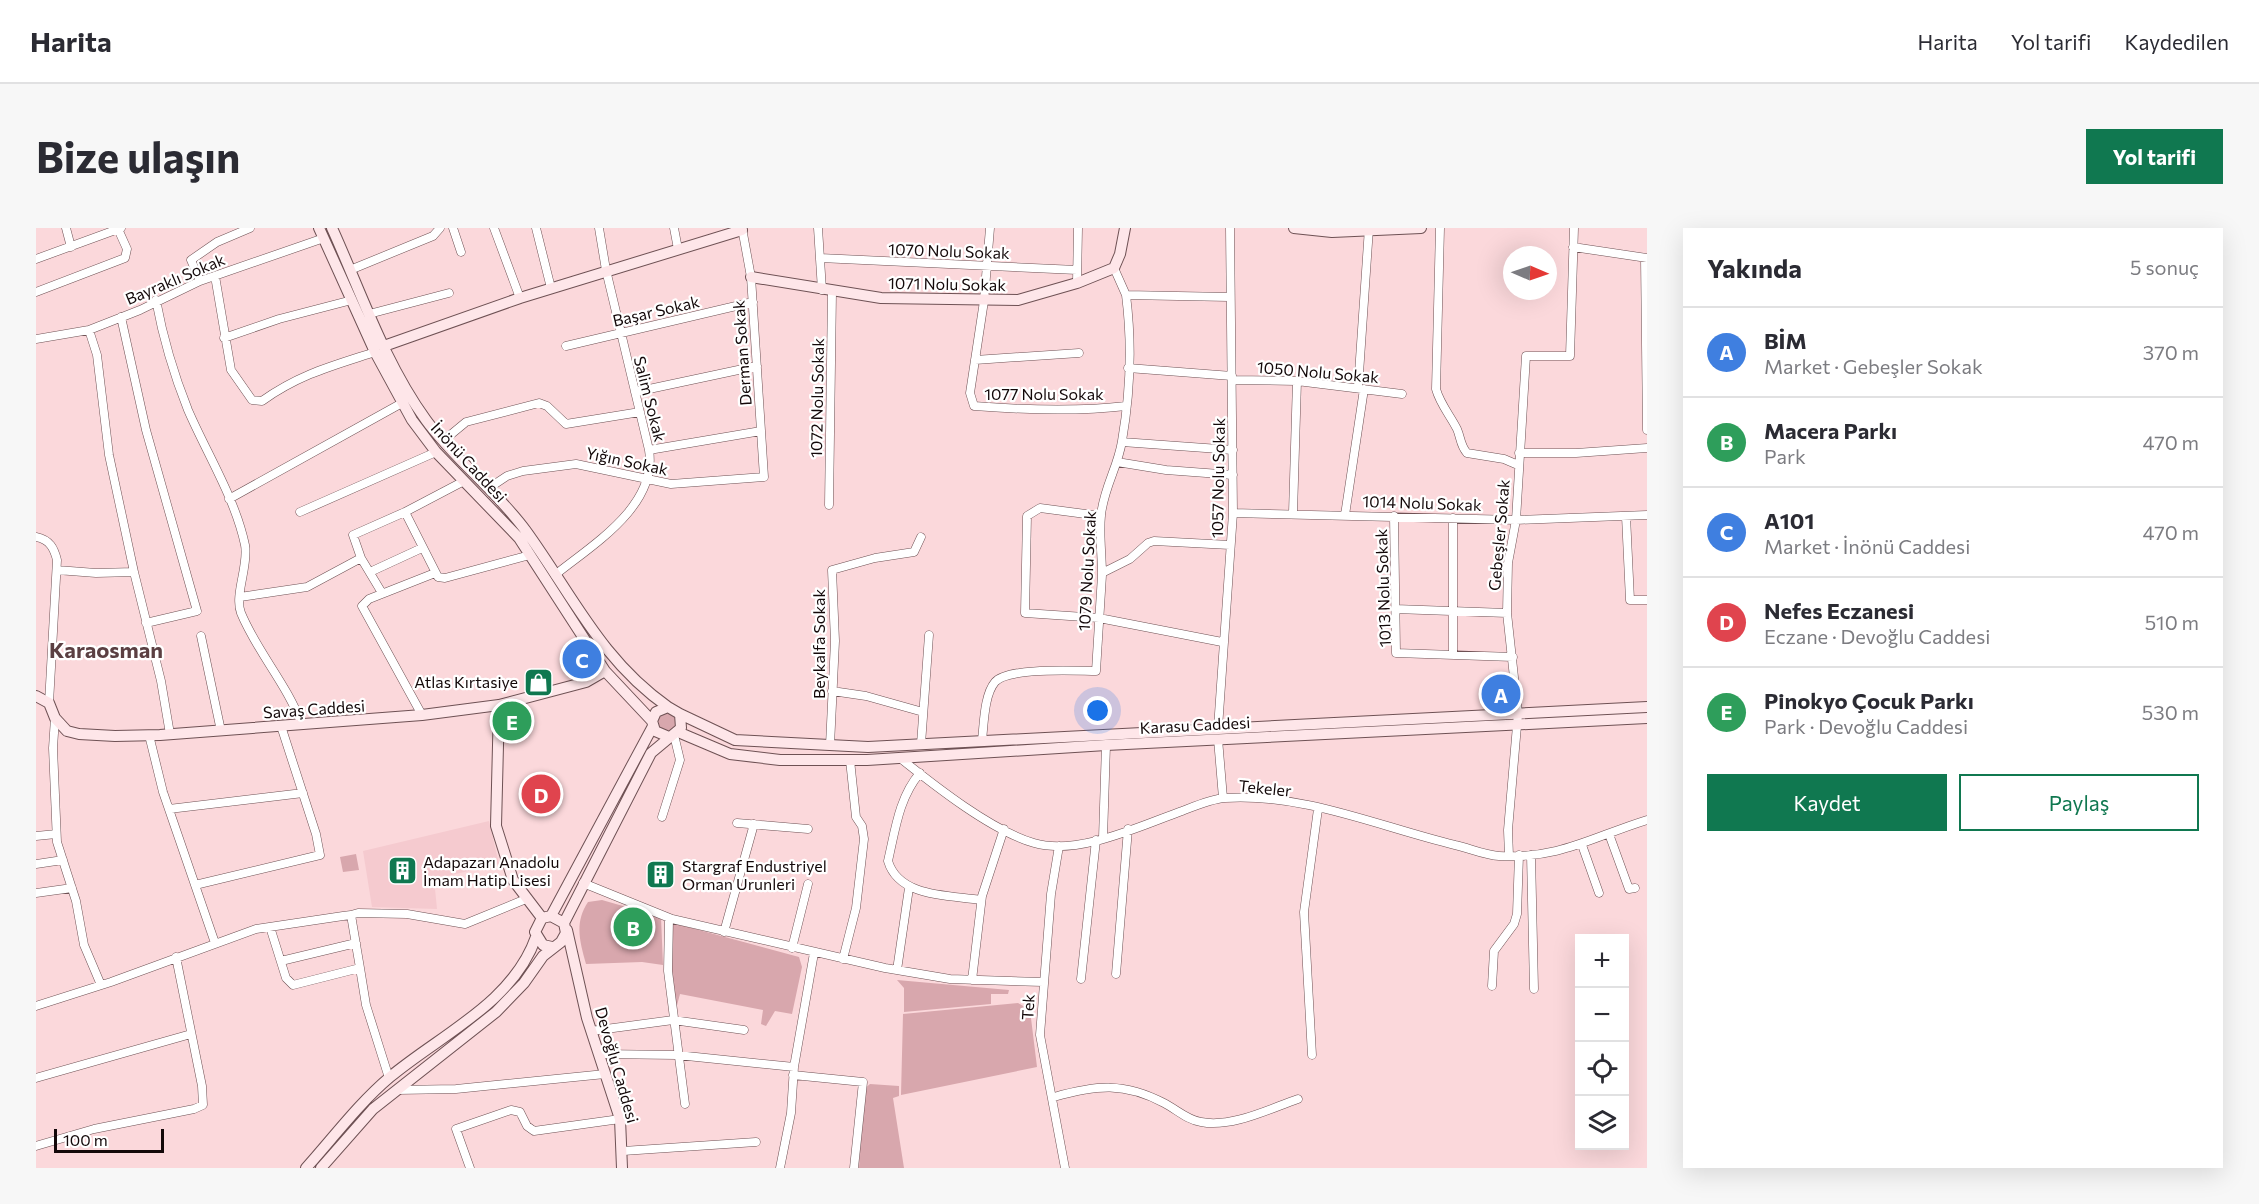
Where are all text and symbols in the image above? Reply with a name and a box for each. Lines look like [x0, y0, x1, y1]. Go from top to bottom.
text: Harita [30, 24, 112, 58]
text: Harita [1918, 29, 1978, 54]
text: Yol tarifi [2011, 29, 2091, 54]
text: Kaydedilen [2124, 29, 2229, 54]
button: Yol tarifi [2086, 129, 2223, 184]
text: Bize ulaşın [36, 130, 240, 182]
street label: 1070 Nolu Sokak [888, 239, 1010, 262]
north arrow [1503, 246, 1557, 300]
street label: Bayraklı Sokak [122, 249, 228, 308]
text: Yakında [1707, 252, 1802, 283]
text: 5 sonuç [2130, 255, 2199, 279]
street label: 1071 Nolu Sokak [888, 273, 1006, 294]
street label: Başar Sokak [611, 291, 701, 330]
street label: Derman Sokak [728, 299, 755, 406]
text: BİM [1764, 327, 1807, 354]
street label: 1072 Nolu Sokak [806, 338, 827, 458]
text: A [1719, 340, 1734, 364]
text: 370 m [2143, 340, 2199, 364]
street label: Salim Sokak [631, 354, 670, 444]
text: Market · Gebeşler Sokak [1764, 354, 1983, 378]
street label: 1050 Nolu Sokak [1256, 357, 1380, 386]
street label: 1077 Nolu Sokak [984, 384, 1104, 403]
street label: 1057 Nolu Sokak [1207, 417, 1228, 538]
text: Macera Parkı [1764, 417, 1897, 444]
street label: İnönü Caddesi [428, 418, 511, 505]
text: B [1720, 430, 1733, 454]
text: 470 m [2143, 430, 2199, 454]
street label: Yığın Sokak [584, 443, 670, 479]
text: Park [1764, 444, 1806, 468]
street label: Gebeşler Sokak [1484, 478, 1513, 592]
street label: 1014 Nolu Sokak [1362, 491, 1482, 514]
text: A101 [1764, 507, 1814, 534]
street label: 1079 Nolu Sokak [1074, 510, 1099, 632]
text: C [1720, 520, 1733, 544]
text: 470 m [2143, 520, 2199, 544]
street label: 1013 Nolu Sokak [1371, 528, 1394, 648]
text: Market · İnönü Caddesi [1764, 534, 1970, 558]
street label: Beykalfa Sokak [809, 589, 828, 699]
text: Nefes Eczanesi [1764, 597, 1914, 624]
text: D [1719, 610, 1734, 634]
text: 510 m [2145, 610, 2199, 634]
text: Eczane · Devoğlu Caddesi [1764, 624, 1990, 648]
district label: Karaosman [49, 636, 163, 663]
pin: C [562, 636, 602, 682]
shop icon: Atlas Kırtasiye [523, 666, 555, 698]
place label: Atlas Kırtasiye [414, 672, 518, 691]
pin: A [1482, 672, 1520, 716]
text: Pinokyo Çocuk Parkı [1764, 687, 1974, 714]
street label: Savaş Caddesi [262, 695, 365, 722]
your location [1083, 696, 1112, 725]
pin: E [492, 698, 532, 744]
text: E [1721, 700, 1732, 724]
text: 530 m [2142, 700, 2199, 724]
street label: Karasu Caddesi [1139, 712, 1251, 737]
text: Park · Devoğlu Caddesi [1764, 714, 1968, 738]
pin: D [522, 772, 560, 816]
button: Kaydet [1707, 774, 1947, 831]
button: Paylaş [1959, 774, 2199, 831]
street label: Tekeler [1238, 775, 1293, 800]
place label: Adapazarı Anadolu İmam Hatip Lisesi [423, 852, 559, 889]
building icon: Adapazarı Anadolu İmam Hatip Lisesi [386, 855, 418, 887]
place label: Stargraf Endustriyel Orman Urunleri [682, 856, 827, 893]
building icon: Stargraf Endustriyel Orman Urunleri [645, 859, 677, 891]
pin: B [614, 904, 652, 950]
map controls [1575, 934, 1629, 1150]
button: + [1575, 934, 1629, 988]
button: − [1575, 988, 1629, 1042]
street label: Tek [1017, 993, 1038, 1021]
street label: Devoğlu Caddesi [592, 1005, 643, 1125]
button: locate [1575, 1042, 1629, 1096]
button: layers [1575, 1096, 1629, 1150]
scale bar [54, 1126, 164, 1154]
text: 100 m [63, 1130, 108, 1149]

